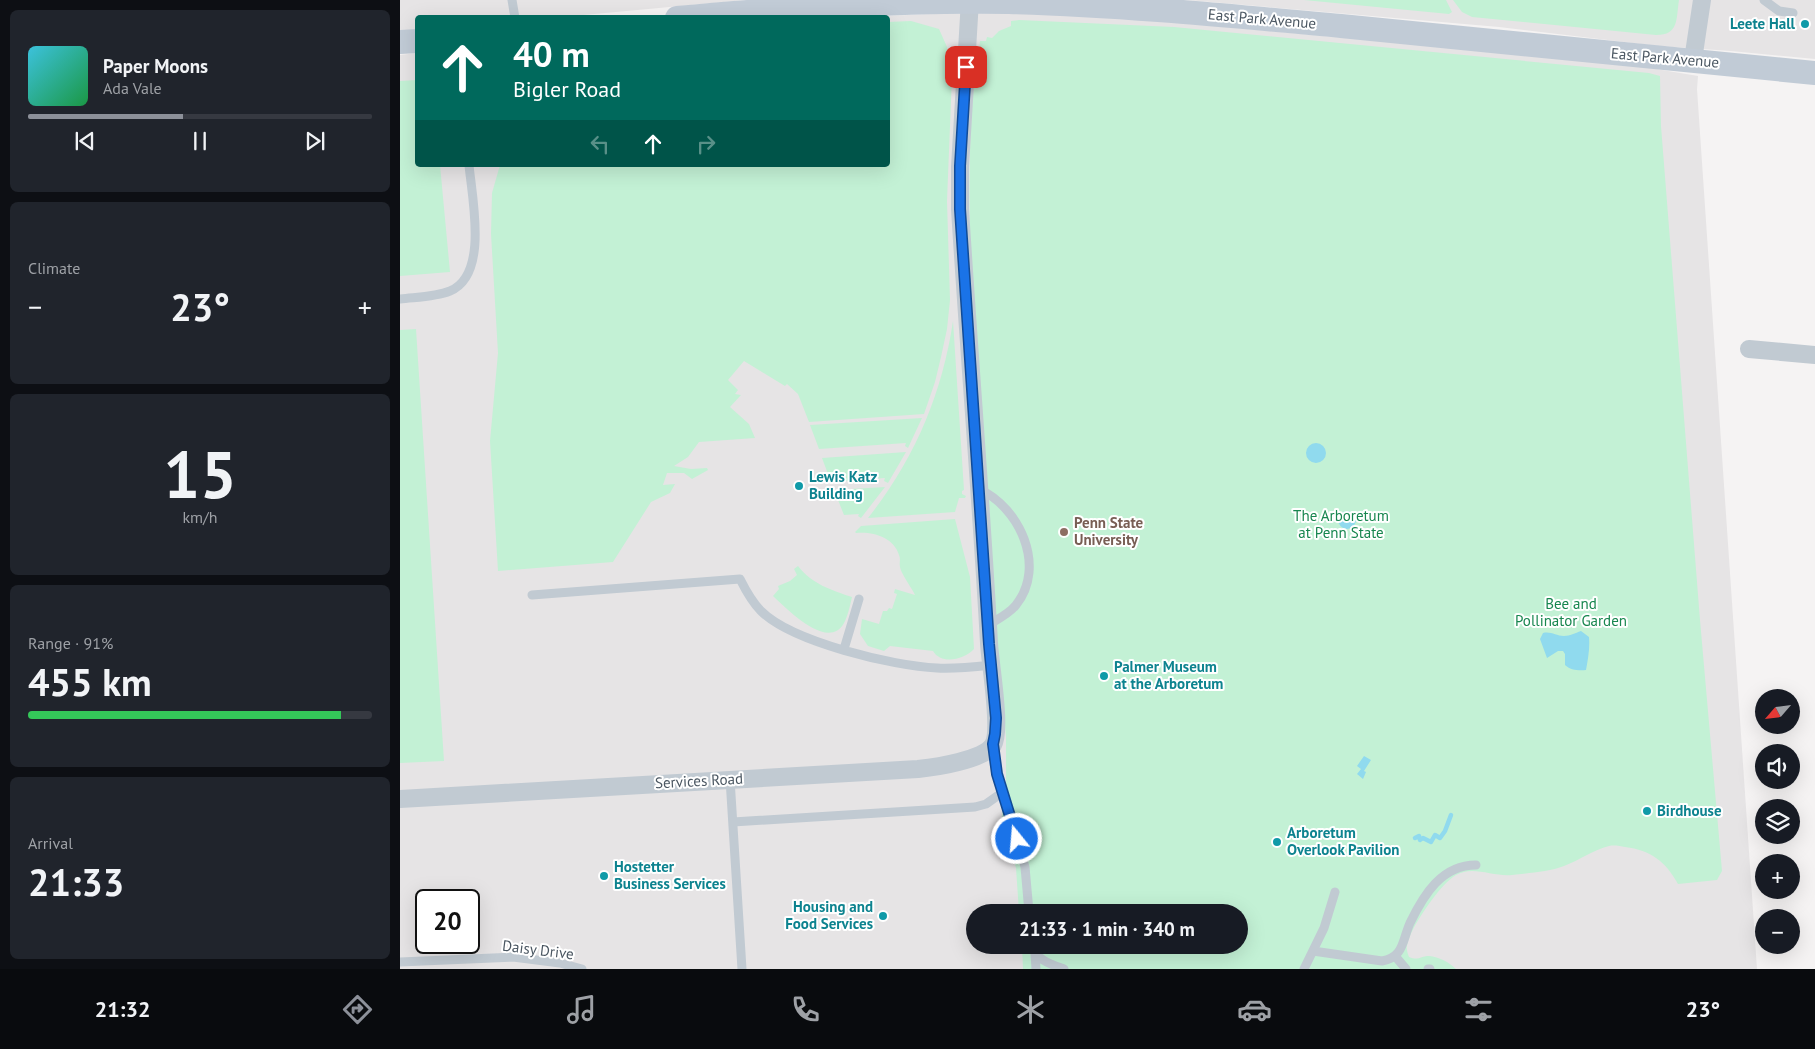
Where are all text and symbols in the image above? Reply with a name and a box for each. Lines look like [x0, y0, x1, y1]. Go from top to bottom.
street label: East Park Avenue [1207, 4, 1317, 33]
place label: Leete Hall [1730, 14, 1796, 33]
marker: Leete Hall [1799, 18, 1811, 30]
text: 40 m [513, 31, 590, 77]
icon: ahead [430, 35, 495, 100]
street label: East Park Avenue [1610, 43, 1720, 72]
pin [945, 46, 987, 88]
icon: arrive [952, 53, 980, 81]
text: Paper Moons [103, 54, 208, 78]
text: Bigler Road [513, 75, 621, 103]
text: Ada Vale [103, 78, 162, 98]
icon: previous [71, 127, 99, 155]
icon: pause [186, 127, 214, 155]
icon: next [301, 127, 329, 155]
icon: left [586, 130, 614, 158]
icon: ahead [639, 130, 667, 158]
icon: right [692, 130, 720, 158]
text: Climate [28, 258, 80, 278]
text: 23° [170, 282, 230, 331]
text: − [28, 288, 42, 325]
text: + [358, 288, 372, 325]
text: 15 [163, 432, 237, 516]
place label: Lewis Katz Building [809, 467, 877, 503]
marker: Lewis Katz Building [793, 480, 805, 492]
park label: The Arboretum at Penn State [1293, 506, 1389, 542]
text: km/h [182, 507, 218, 527]
place label: Penn State University [1074, 513, 1144, 549]
marker: Penn State University [1058, 526, 1070, 538]
park label: Bee and Pollinator Garden [1515, 594, 1627, 630]
text: Range · 91% [28, 633, 113, 653]
text: 455 km [28, 657, 152, 706]
place label: Palmer Museum at the Arboretum [1114, 657, 1223, 693]
marker: Palmer Museum at the Arboretum [1098, 670, 1110, 682]
north arrow [1755, 689, 1800, 734]
map controls [1755, 689, 1800, 954]
button: sound [1755, 744, 1800, 789]
street label: Services Road [655, 769, 743, 792]
button: layers [1755, 799, 1800, 844]
place label: Birdhouse [1657, 801, 1722, 820]
marker: Birdhouse [1641, 805, 1653, 817]
position arrow [990, 812, 1042, 864]
place label: Arboretum Overlook Pavilion [1287, 823, 1400, 859]
text: Arrival [28, 833, 73, 853]
marker: Arboretum Overlook Pavilion [1271, 836, 1283, 848]
button: + [1755, 854, 1800, 899]
text: 21:33 [28, 857, 124, 906]
place label: Hostetter Business Services [614, 857, 726, 893]
marker: Hostetter Business Services [598, 870, 610, 882]
speed limit sign: 20 [415, 889, 480, 954]
place label: Housing and Food Services [785, 897, 873, 933]
button: − [1755, 909, 1800, 954]
marker: Housing and Food Services [877, 910, 889, 922]
text: 21:33 · 1 min · 340 m [1019, 917, 1195, 941]
street label: Daisy Drive [501, 936, 575, 963]
icon: directions [340, 992, 375, 1027]
icon: music [564, 992, 599, 1027]
icon: phone [788, 992, 823, 1027]
icon: climate [1013, 992, 1048, 1027]
icon: car [1237, 992, 1272, 1027]
icon: filters [1461, 992, 1496, 1027]
text: 21:32 [95, 995, 150, 1023]
text: 23° [1686, 995, 1720, 1023]

